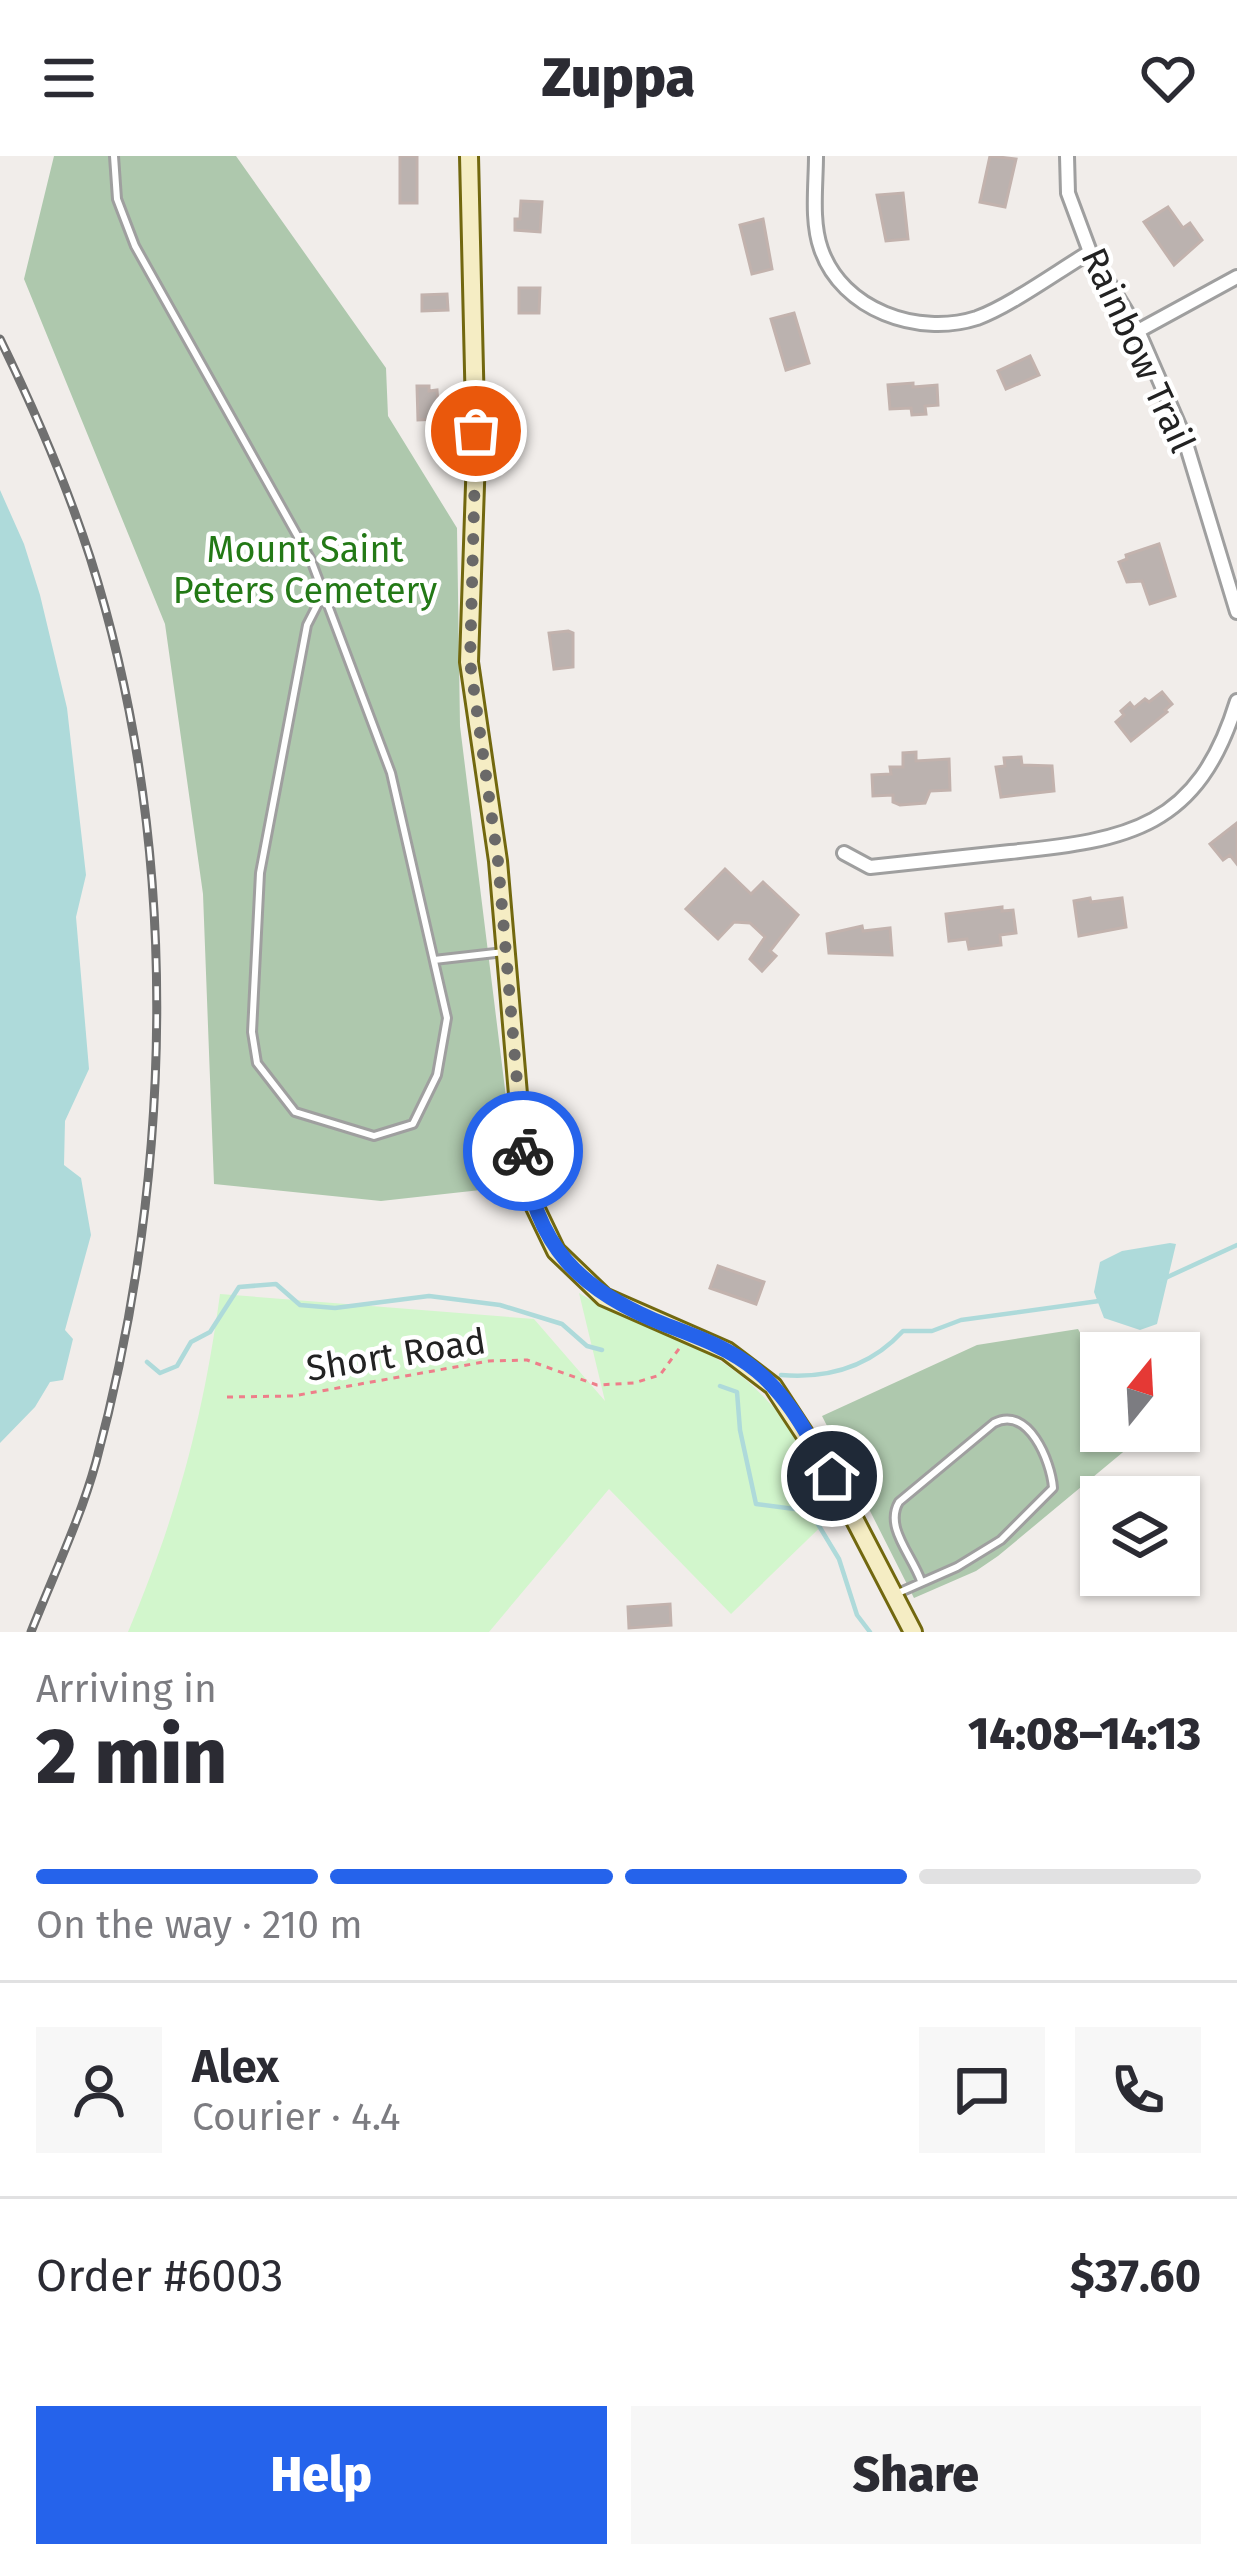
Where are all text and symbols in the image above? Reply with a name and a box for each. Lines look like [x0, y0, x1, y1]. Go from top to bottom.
icon: menu [36, 45, 102, 111]
icon: heart [1135, 45, 1201, 111]
text: Zuppa [542, 46, 695, 110]
street label: Rainbow Trail [1071, 241, 1205, 459]
pin [425, 380, 527, 482]
icon: bag [443, 398, 509, 464]
park label: Mount Saint Peters Cemetery [173, 528, 438, 613]
courier [463, 1091, 583, 1211]
icon: bike [490, 1118, 556, 1184]
street label: Short Road [303, 1319, 489, 1391]
north arrow [1080, 1332, 1200, 1452]
map controls [1080, 1332, 1200, 1596]
pin [781, 1425, 883, 1527]
icon: home [799, 1443, 865, 1509]
button: layers [1080, 1476, 1200, 1596]
text: Arriving in [36, 1666, 217, 1712]
text: 14:08–14:13 [968, 1707, 1201, 1761]
text: 2 min [36, 1710, 227, 1804]
text: On the way · 210 m [36, 1902, 363, 1948]
button: person [36, 2027, 162, 2153]
button: chat [919, 2027, 1045, 2153]
button: phone [1075, 2027, 1201, 2153]
text: Alex [192, 2040, 279, 2094]
text: Courier · 4.4 [192, 2094, 401, 2140]
text: Order #6003 [36, 2249, 283, 2303]
text: $37.60 [1070, 2249, 1201, 2303]
button: Help [36, 2406, 607, 2544]
button: Share [631, 2406, 1201, 2544]

